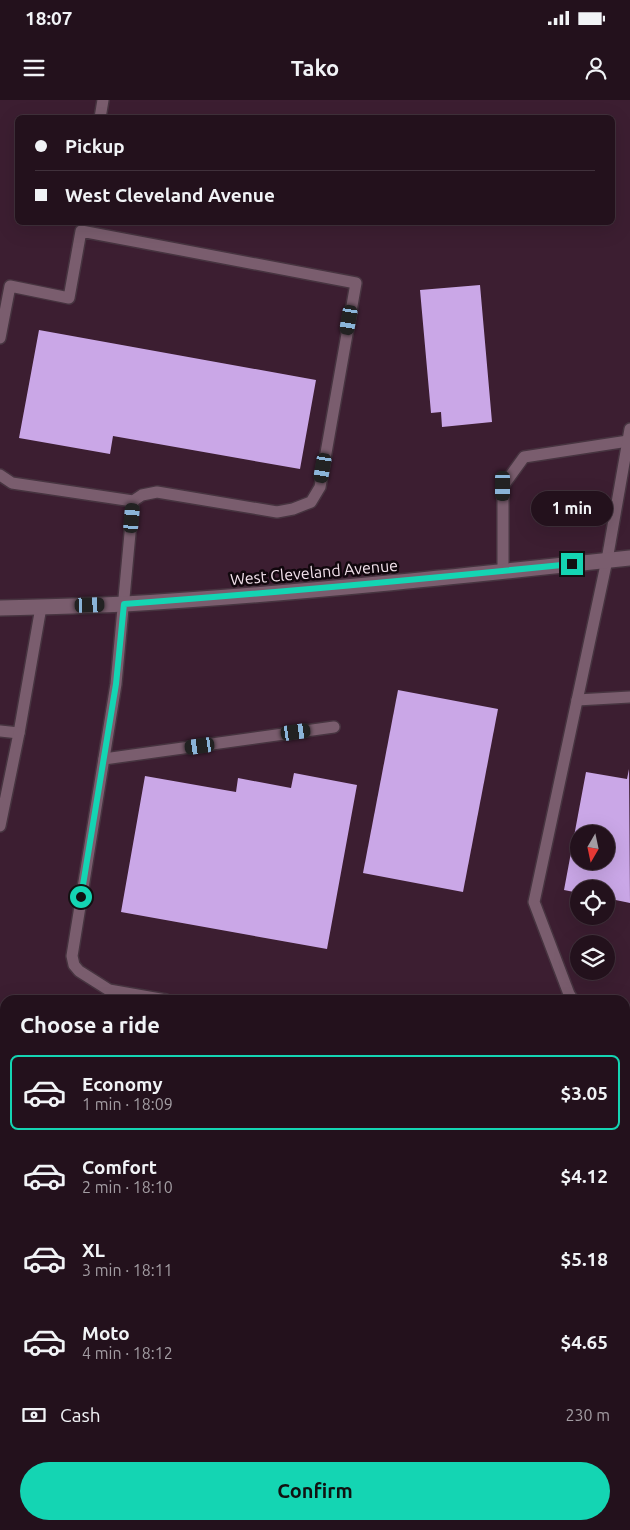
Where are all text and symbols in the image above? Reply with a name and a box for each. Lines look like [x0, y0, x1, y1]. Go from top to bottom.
text: 18:07 [25, 7, 73, 29]
icon: menu [20, 54, 48, 82]
icon: person [582, 54, 610, 82]
text: Tako [291, 55, 339, 80]
text: Pickup [65, 135, 125, 157]
text: West Cleveland Avenue [65, 184, 275, 206]
car [339, 304, 358, 336]
car [313, 452, 332, 484]
car [495, 471, 510, 501]
callout: 1 min [531, 492, 613, 526]
text: 1 min [552, 499, 592, 517]
car [123, 502, 140, 534]
route end [561, 553, 583, 575]
street label: West Cleveland Avenue [229, 556, 399, 588]
car [74, 597, 105, 613]
car [280, 722, 311, 742]
car [184, 736, 215, 756]
north arrow [570, 825, 615, 870]
map controls [570, 825, 615, 980]
button: locate [570, 880, 615, 925]
route start [70, 886, 92, 908]
button: layers [570, 935, 615, 980]
text: Choose a ride [20, 1012, 160, 1037]
icon: car [22, 1070, 67, 1115]
text: Economy [82, 1073, 163, 1095]
text: $3.05 [560, 1082, 608, 1104]
text: 1 min · 18:09 [82, 1095, 173, 1113]
icon: car [22, 1153, 67, 1198]
text: Comfort [82, 1156, 157, 1178]
text: $4.12 [560, 1165, 608, 1187]
text: 2 min · 18:10 [82, 1178, 173, 1196]
icon: car [22, 1236, 67, 1281]
text: XL [82, 1239, 105, 1261]
text: $5.18 [560, 1248, 608, 1270]
text: 3 min · 18:11 [82, 1261, 173, 1279]
icon: car [22, 1319, 67, 1364]
text: Moto [82, 1322, 130, 1344]
text: $4.65 [560, 1331, 608, 1353]
text: 4 min · 18:12 [82, 1344, 173, 1362]
icon: cash [20, 1401, 48, 1429]
text: Cash [60, 1404, 101, 1426]
text: 230 m [565, 1406, 610, 1424]
button: Confirm [20, 1462, 610, 1520]

